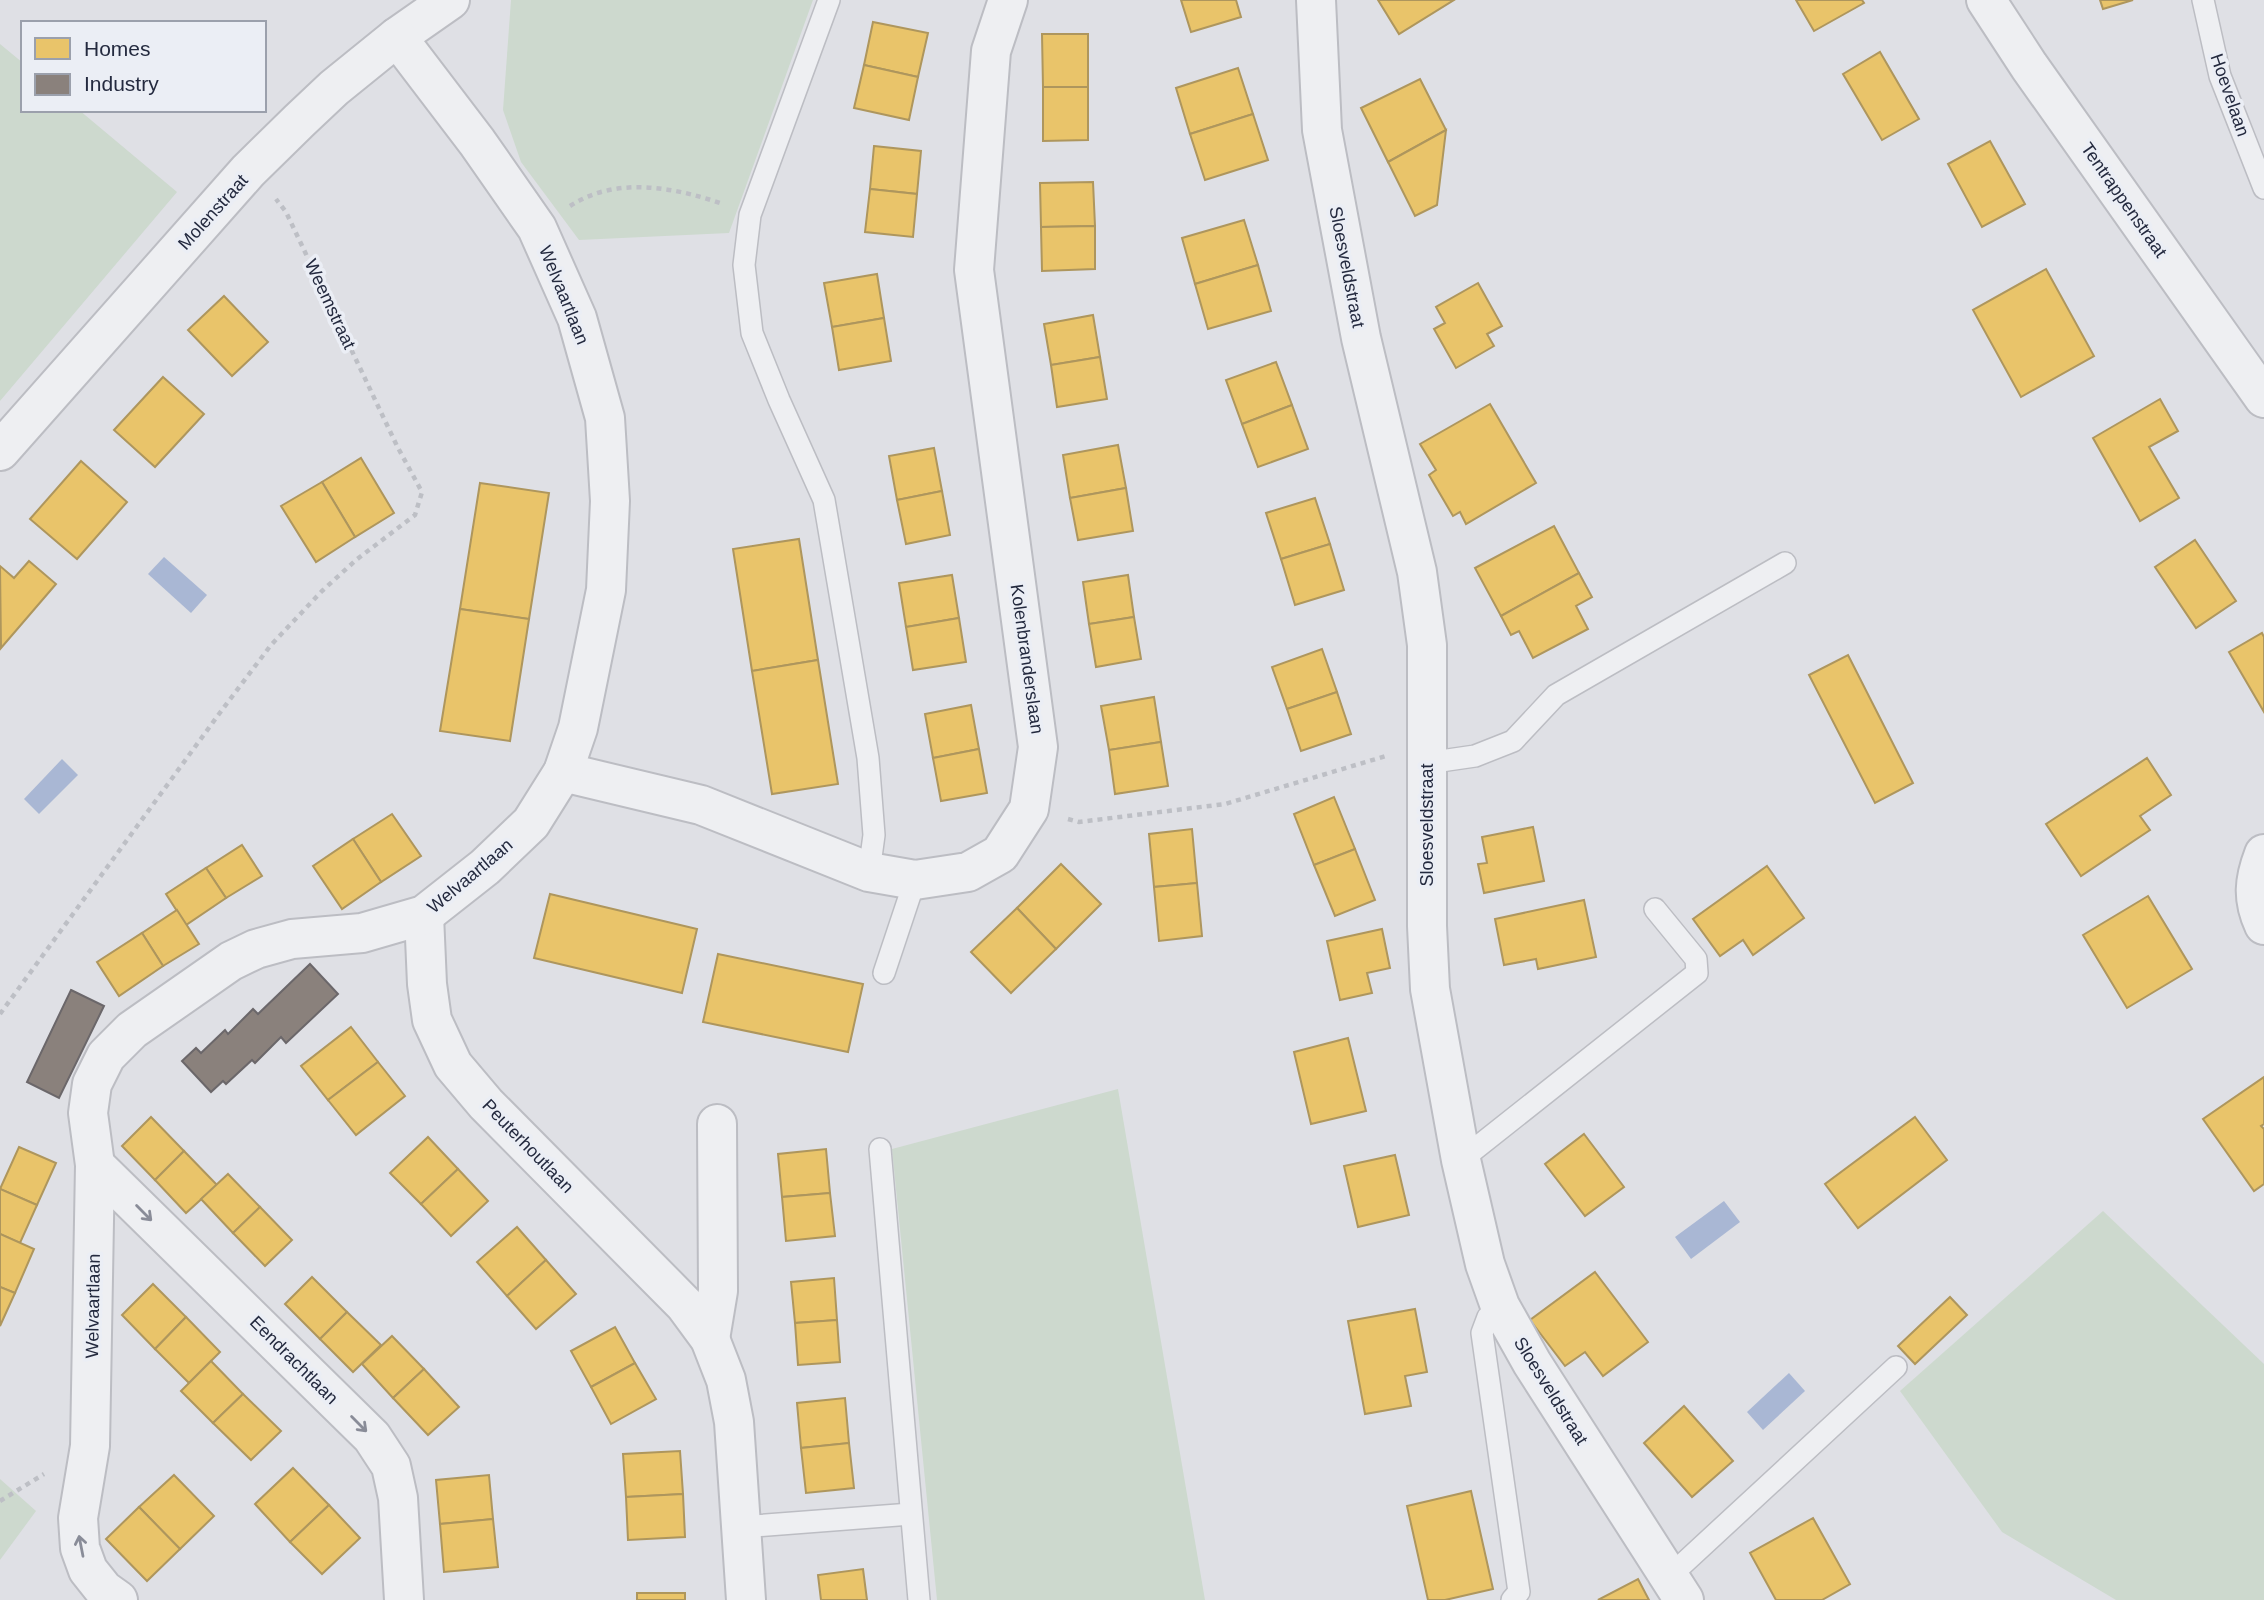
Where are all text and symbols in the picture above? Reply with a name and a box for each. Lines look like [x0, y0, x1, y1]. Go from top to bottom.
legend [21, 21, 266, 112]
text: Homes [84, 37, 151, 60]
street label: Hoevelaan [2207, 51, 2253, 139]
text: Industry [84, 72, 159, 95]
street label: Tentrappenstraat [2077, 139, 2171, 261]
street label: Molenstraat [174, 170, 252, 254]
street label: Sloesveldstraat [1325, 205, 1369, 329]
street label: Welvaartlaan [535, 243, 593, 347]
street label: Weemstraat [301, 256, 359, 352]
street label: Kolenbranderslaan [1007, 583, 1047, 735]
street label: Sloesveldstraat [1417, 763, 1437, 887]
street label: Welvaartlaan [423, 835, 517, 917]
street label: Peuterhoutlaan [478, 1095, 578, 1197]
one-way arrow [135, 1204, 152, 1221]
street label: Welvaartlaan [82, 1253, 104, 1359]
street label: Eendrachtlaan [246, 1312, 342, 1408]
street label: Sloesveldstraat [1510, 1334, 1592, 1448]
one-way arrow [350, 1415, 367, 1432]
one-way arrow [74, 1535, 87, 1558]

